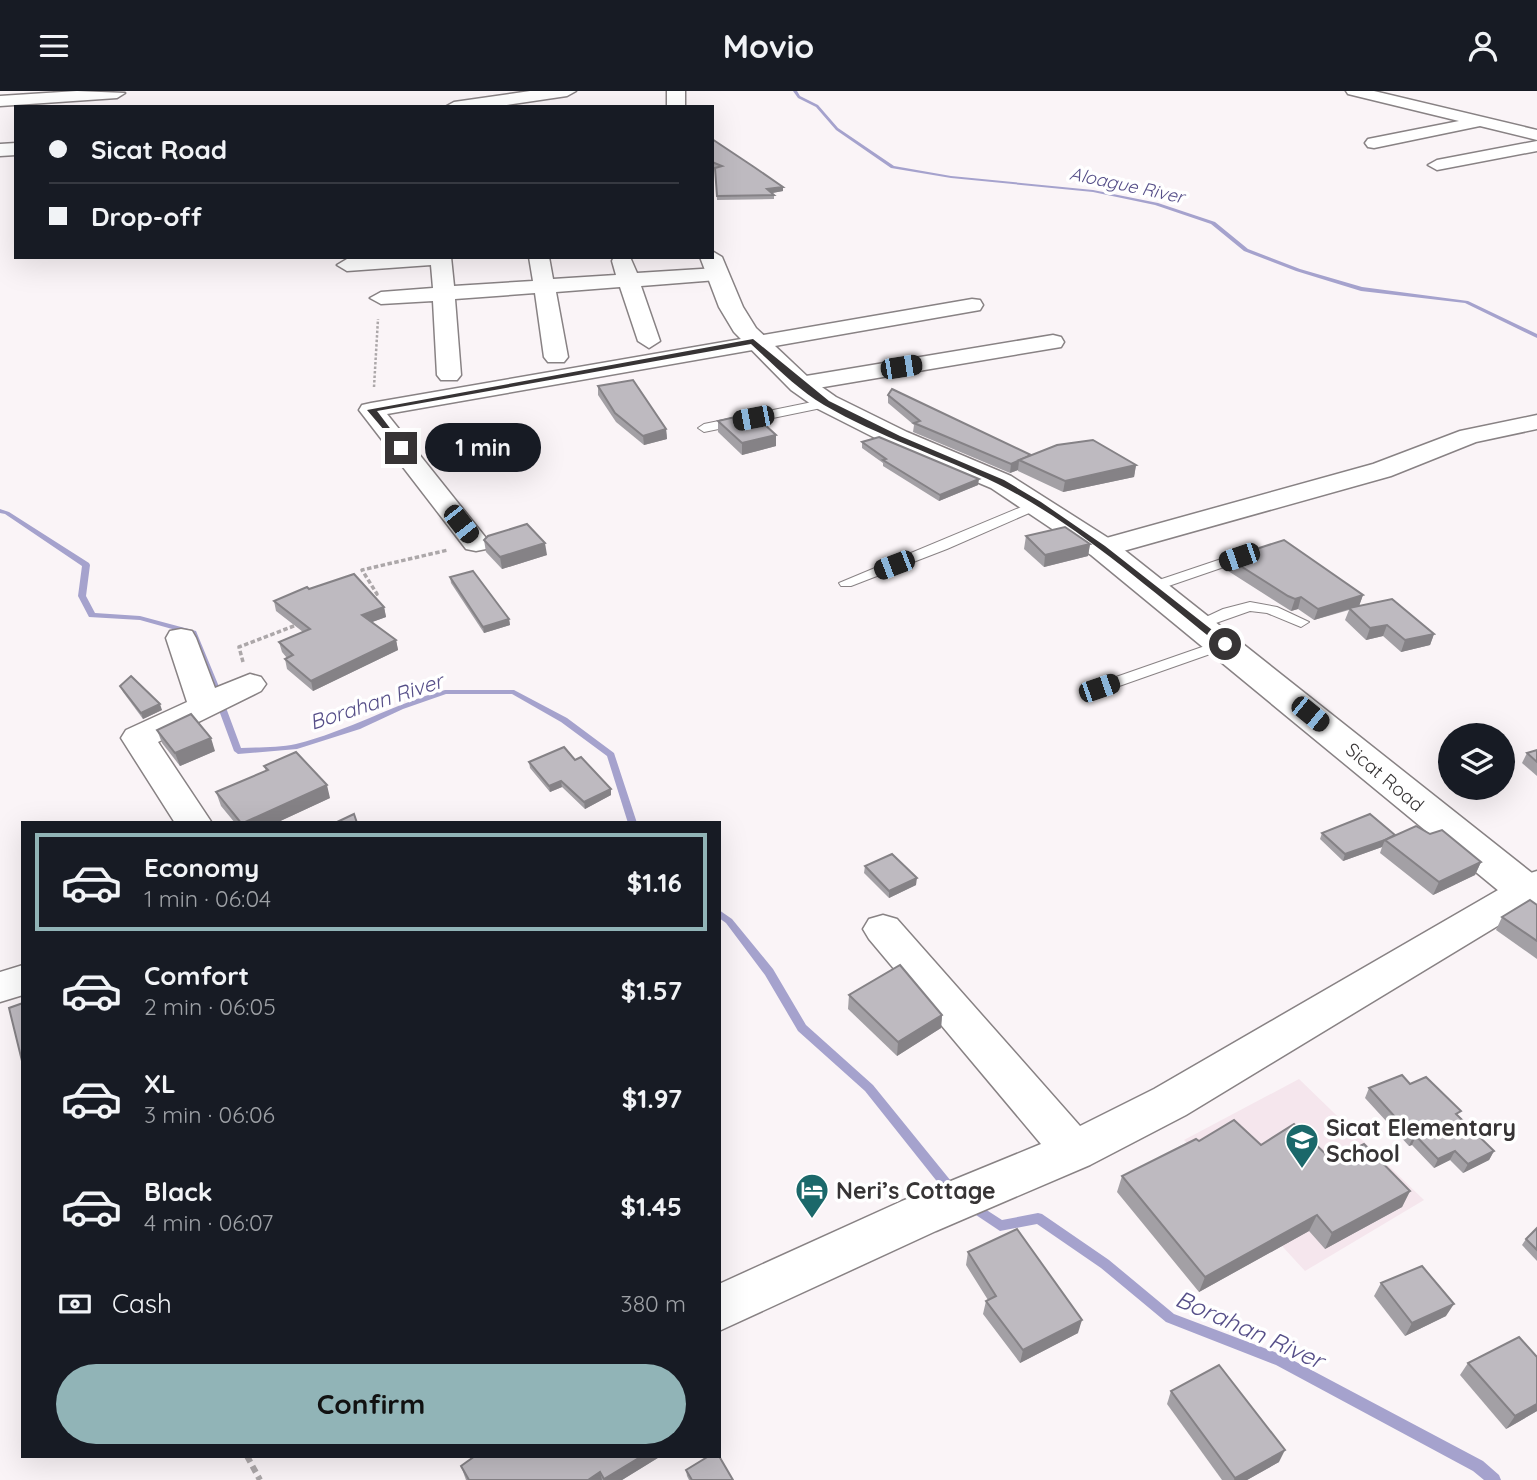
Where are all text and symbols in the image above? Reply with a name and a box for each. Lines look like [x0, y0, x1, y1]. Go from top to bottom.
text: Movio [723, 26, 814, 66]
icon: menu [35, 27, 73, 65]
icon: person [1464, 27, 1502, 65]
text: Sicat Road [91, 133, 227, 166]
water label: Aloague River [1068, 162, 1188, 209]
text: Drop-off [91, 200, 202, 233]
car [879, 353, 924, 381]
car [731, 404, 776, 432]
callout: 1 min [426, 423, 541, 473]
route end [385, 432, 417, 464]
text: 1 min [455, 433, 511, 462]
car [440, 501, 483, 547]
car [1216, 540, 1263, 574]
car [871, 548, 918, 582]
route start [1209, 628, 1241, 660]
water label: Borahan River [306, 666, 449, 735]
car [1076, 671, 1123, 705]
car [1288, 693, 1333, 735]
map controls [1438, 723, 1515, 800]
button: layers [1438, 723, 1515, 800]
street label: Sicat Road [1341, 737, 1429, 817]
icon: car [60, 851, 123, 914]
text: Economy [144, 851, 259, 884]
text: $1.16 [627, 866, 682, 899]
text: 1 min · 06:04 [144, 884, 271, 913]
icon: car [60, 959, 123, 1022]
text: Comfort [144, 959, 249, 992]
text: $1.57 [621, 974, 682, 1007]
text: 2 min · 06:05 [144, 992, 276, 1021]
icon: car [60, 1067, 123, 1130]
text: XL [144, 1067, 176, 1100]
text: $1.97 [622, 1082, 682, 1115]
text: 3 min · 06:06 [144, 1100, 275, 1129]
place label: Sicat Elementary School [1326, 1113, 1516, 1168]
school or university icon: Sicat Elementary School [1283, 1121, 1321, 1170]
hotel icon: Neri’s Cottage [793, 1171, 831, 1220]
icon: car [60, 1175, 123, 1238]
text: Black [144, 1175, 213, 1208]
place label: Neri’s Cottage [836, 1176, 996, 1205]
text: $1.45 [620, 1190, 682, 1223]
text: 4 min · 06:07 [144, 1208, 273, 1237]
water label: Borahan River [1171, 1283, 1331, 1376]
icon: cash [56, 1285, 94, 1323]
text: Cash [112, 1287, 172, 1320]
text: 380 m [621, 1289, 686, 1318]
button: Confirm [56, 1364, 686, 1444]

